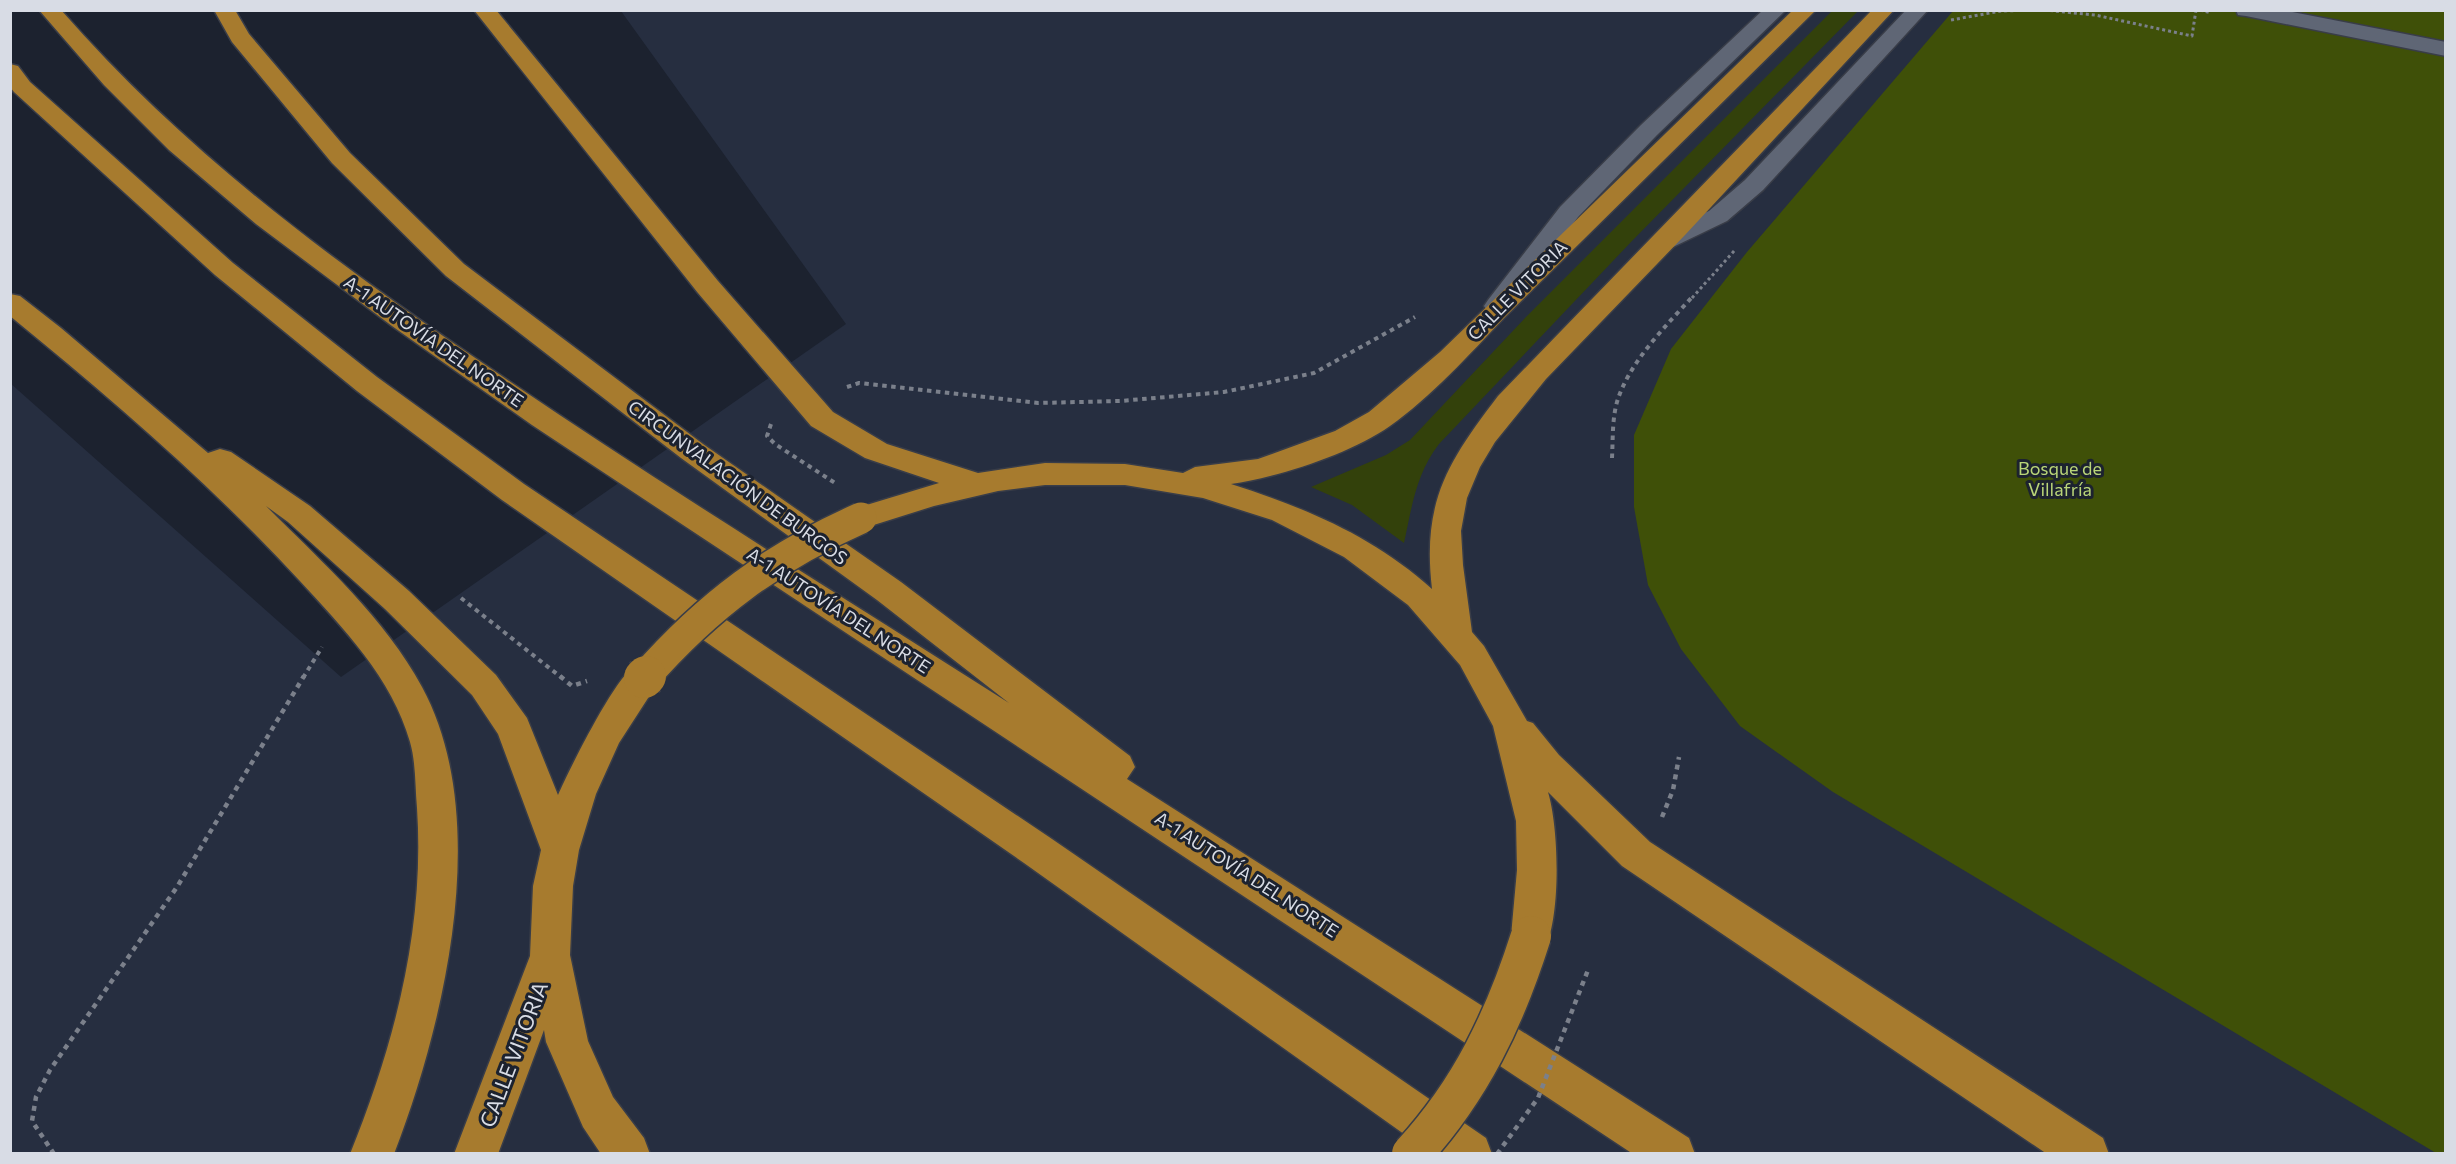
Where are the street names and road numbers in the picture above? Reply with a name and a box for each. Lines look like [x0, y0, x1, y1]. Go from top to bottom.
street label: CALLE VITORIA [1463, 236, 1571, 344]
street label: A-1 AUTOVÍA DEL NORTE [340, 271, 528, 411]
street label: CIRCUNVALACIÓN DE BURGOS [624, 395, 852, 569]
street label: A-1 AUTOVÍA DEL NORTE [743, 542, 935, 678]
street label: A-1 AUTOVÍA DEL NORTE [1151, 806, 1343, 942]
street label: CALLE VITORIA [474, 978, 552, 1130]

